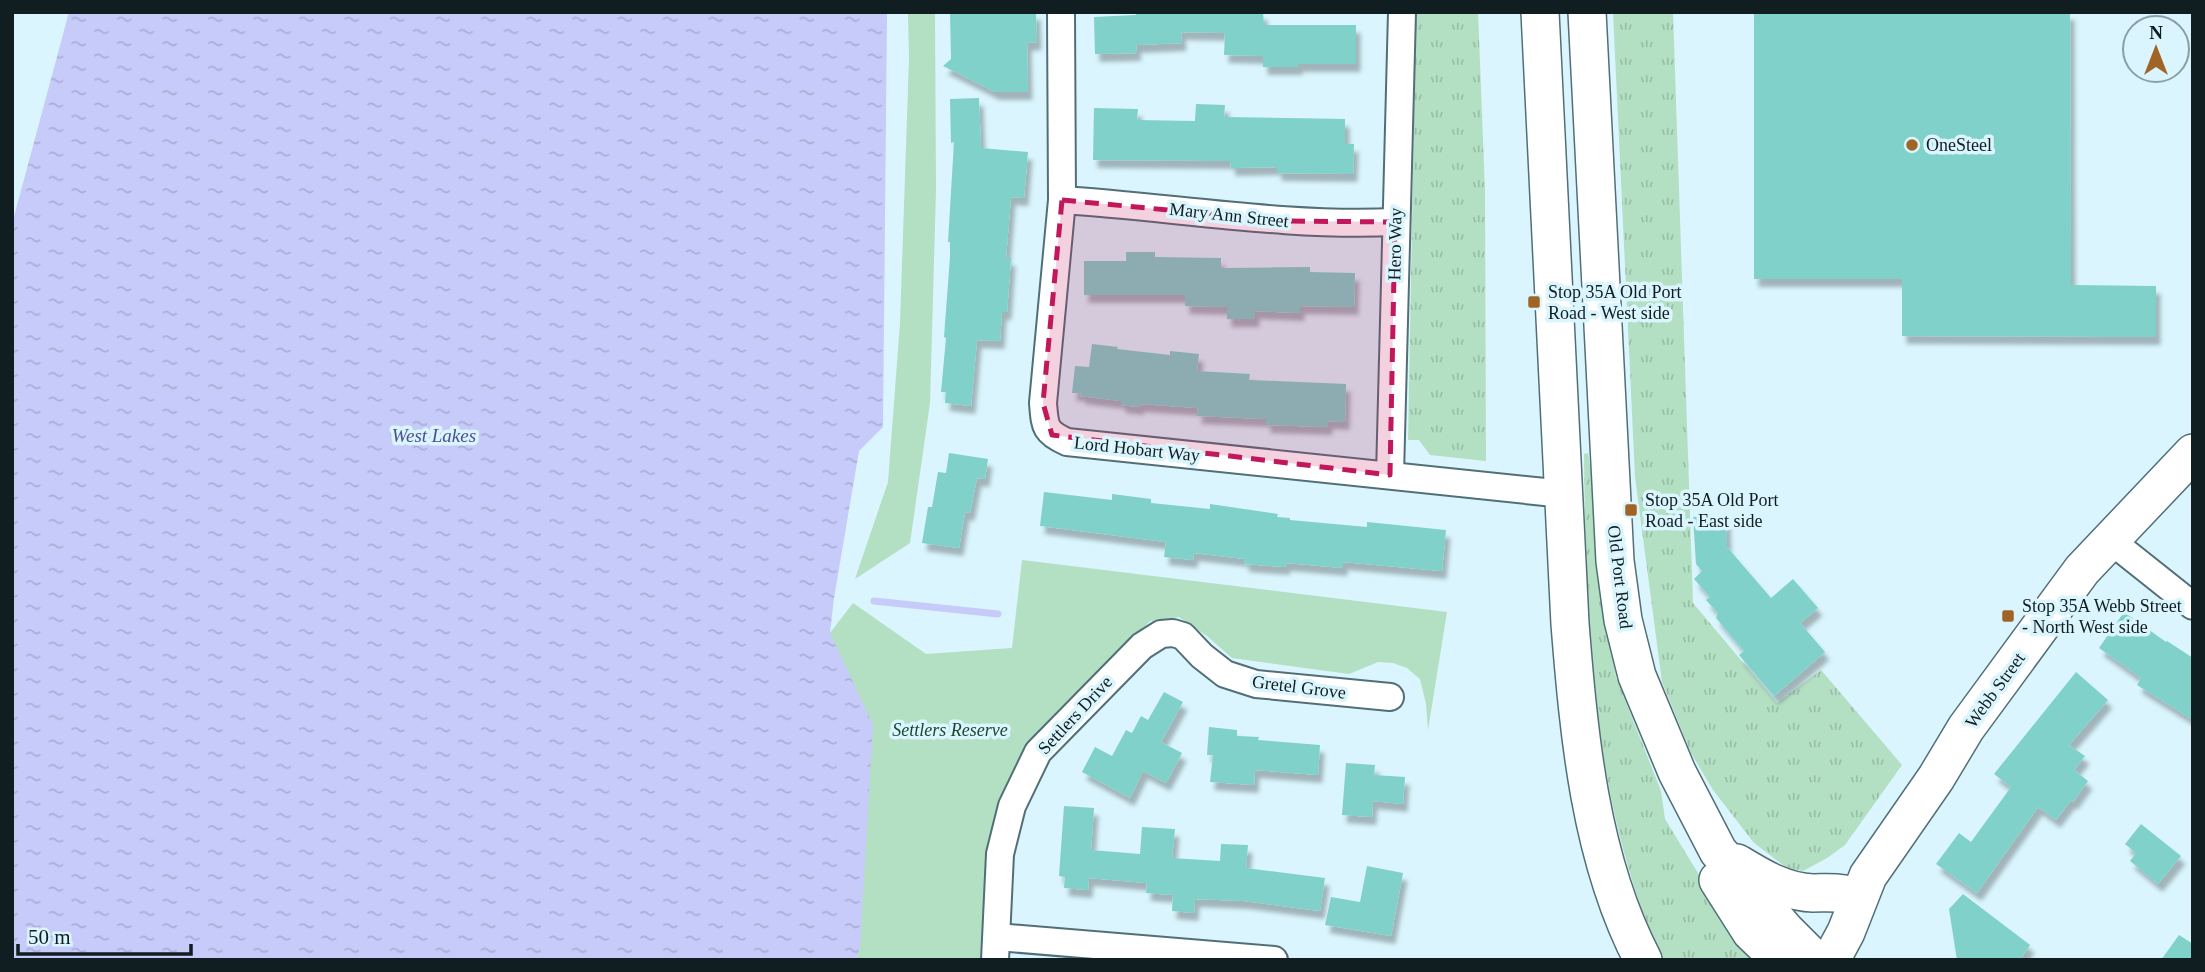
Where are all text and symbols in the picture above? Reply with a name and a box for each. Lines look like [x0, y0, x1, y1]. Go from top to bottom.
north arrow [2121, 14, 2191, 84]
text: N [2149, 22, 2163, 43]
place label: OneSteel [1926, 135, 1992, 155]
marker: OneSteel [1904, 137, 1920, 153]
street label: Mary Ann Street [1168, 199, 1290, 231]
street label: Hero Way [1384, 207, 1406, 281]
place label: Stop 35A Old Port Road - West side [1548, 282, 1682, 323]
marker: Stop 35A Old Port Road - West side [1526, 294, 1542, 310]
water label: West Lakes [392, 425, 476, 446]
street label: Lord Hobart Way [1073, 432, 1201, 466]
place label: Stop 35A Old Port Road - East side [1645, 490, 1779, 531]
marker: Stop 35A Old Port Road - East side [1623, 502, 1639, 518]
street label: Old Port Road [1604, 524, 1636, 630]
place label: Stop 35A Webb Street - North West side [2022, 596, 2182, 637]
marker: Stop 35A Webb Street - North West side [2000, 608, 2016, 624]
street label: Webb Street [1961, 649, 2029, 731]
street label: Gretel Grove [1251, 671, 1347, 703]
street label: Settlers Drive [1034, 672, 1116, 758]
park label: Settlers Reserve [892, 720, 1008, 740]
scale bar [18, 912, 191, 956]
text: 50 m [28, 925, 71, 949]

